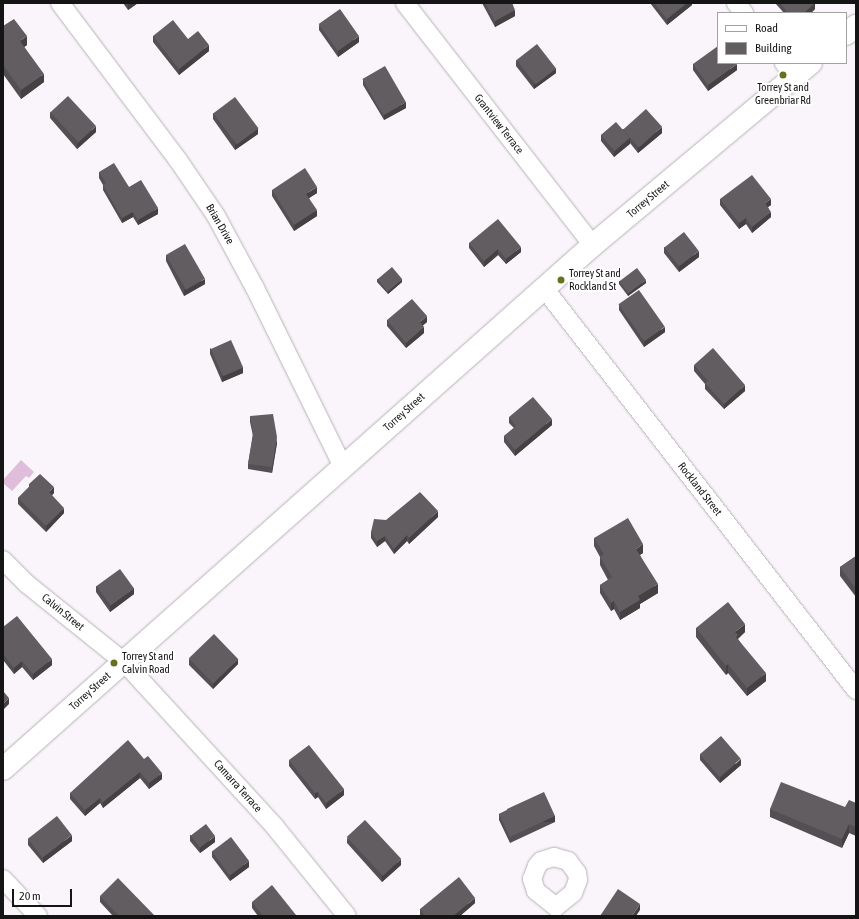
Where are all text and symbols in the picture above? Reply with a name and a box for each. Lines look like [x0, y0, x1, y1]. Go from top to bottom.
legend [717, 12, 847, 64]
text: Road [755, 21, 778, 35]
text: Building [755, 41, 792, 55]
marker: Torrey St and Greenbriar Rd [778, 70, 788, 80]
place label: Torrey St and Greenbriar Rd [755, 81, 811, 107]
street label: Grantview Terrace [472, 92, 526, 156]
street label: Torrey Street [624, 178, 672, 220]
street label: Brian Drive [203, 202, 237, 246]
place label: Torrey St and Rockland St [569, 267, 621, 293]
marker: Torrey St and Rockland St [556, 275, 566, 285]
street label: Torrey Street [381, 390, 427, 434]
street label: Rockland Street [675, 460, 725, 518]
street label: Calvin Street [39, 591, 87, 633]
place label: Torrey St and Calvin Road [122, 650, 174, 676]
marker: Torrey St and Calvin Road [109, 658, 119, 668]
street label: Torrey Street [67, 669, 113, 713]
street label: Camarra Terrace [211, 757, 265, 815]
scale bar [14, 881, 74, 907]
text: 20 m [19, 889, 41, 903]

